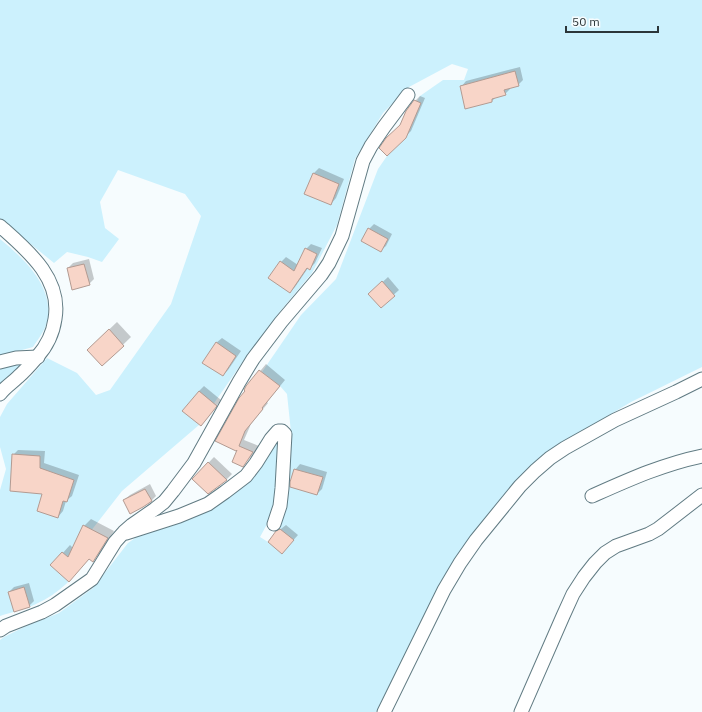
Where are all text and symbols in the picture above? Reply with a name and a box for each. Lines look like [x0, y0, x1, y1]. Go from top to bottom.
scale bar [566, 8, 658, 34]
text: 50 m [572, 14, 600, 29]

